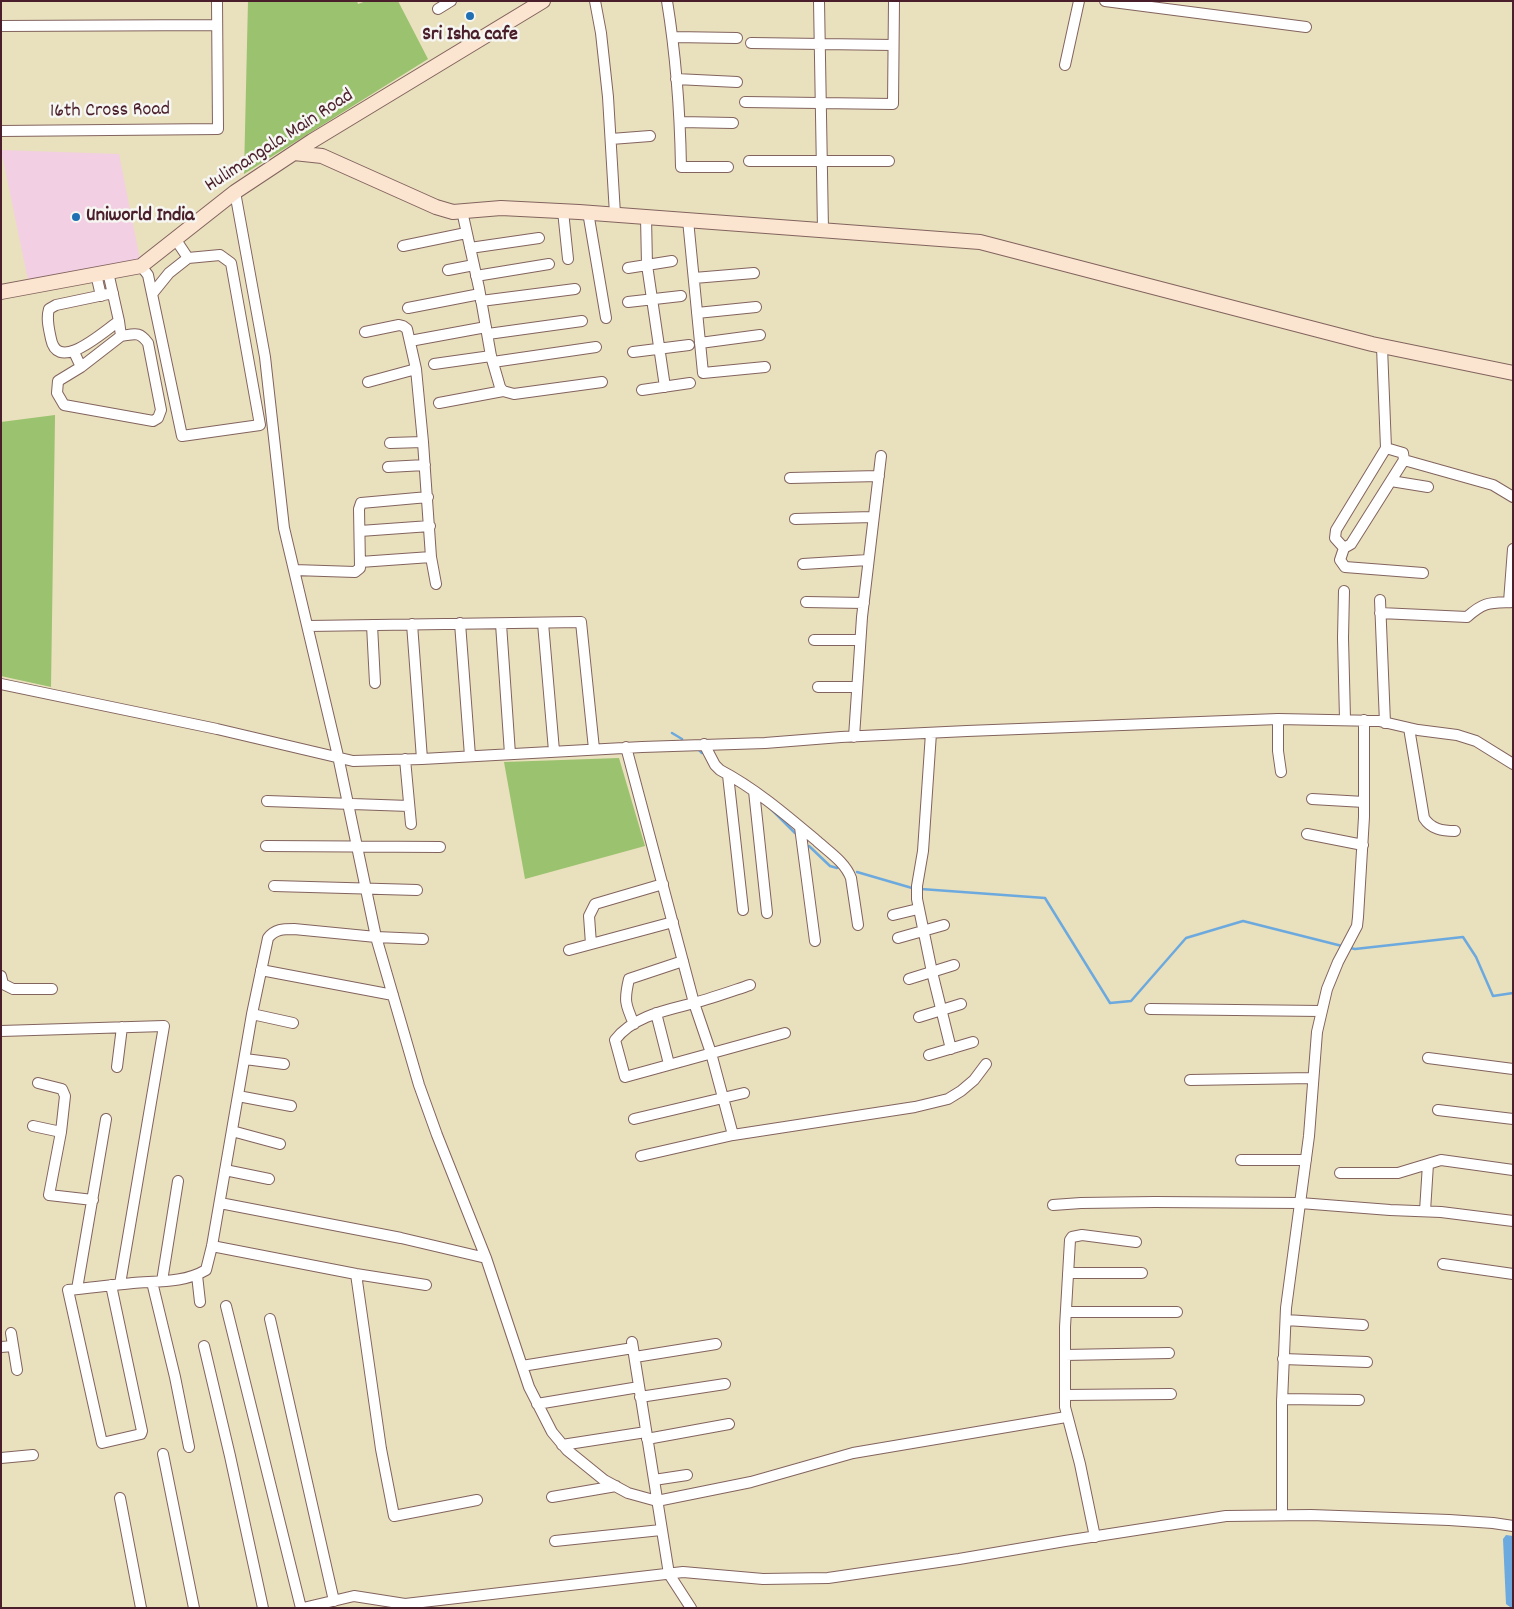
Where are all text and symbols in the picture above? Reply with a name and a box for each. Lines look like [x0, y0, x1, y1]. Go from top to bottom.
marker: Sri Isha cafe [464, 10, 476, 22]
place label: Sri Isha cafe [422, 24, 518, 48]
street label: Hulimangala Main Road [201, 85, 359, 199]
street label: 16th Cross Road [50, 99, 170, 125]
place label: Uniworld India [86, 205, 194, 229]
marker: Uniworld India [70, 211, 82, 223]

